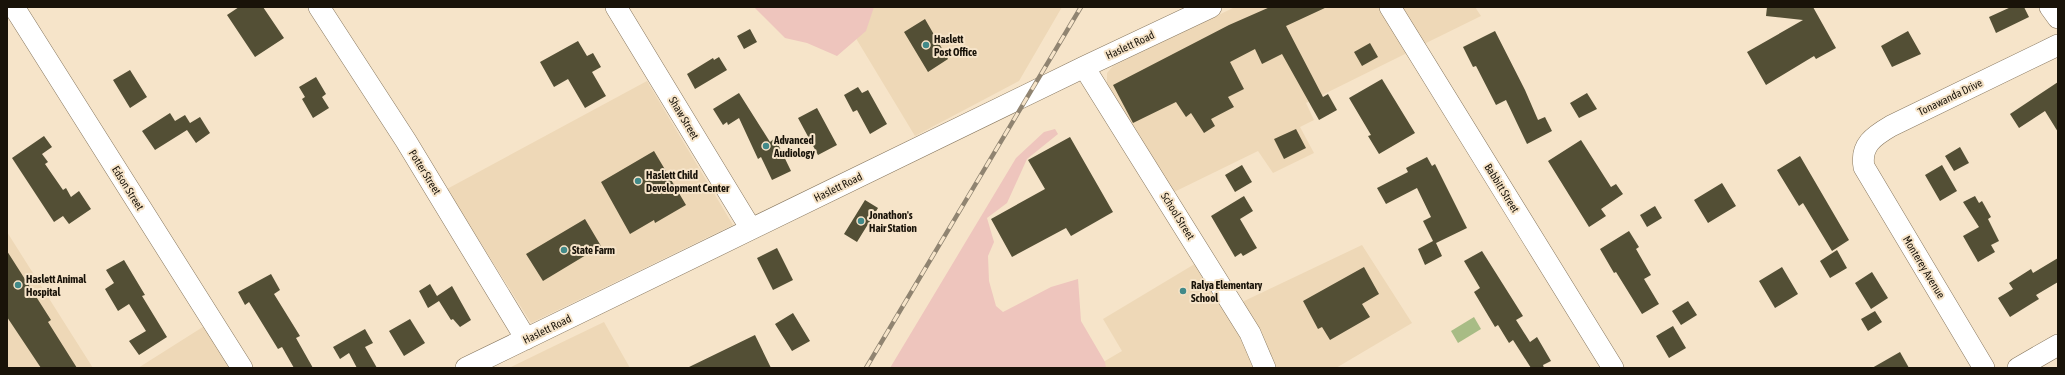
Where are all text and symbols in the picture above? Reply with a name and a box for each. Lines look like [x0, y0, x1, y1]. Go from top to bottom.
street label: Haslett Road [1104, 29, 1156, 61]
place label: Haslett Post Office [934, 33, 977, 58]
marker: Haslett Post Office [921, 40, 931, 50]
street label: Tonawanda Drive [1916, 76, 1984, 118]
street label: Shaw Street [667, 95, 701, 141]
place label: Advanced Audiology [773, 134, 815, 159]
marker: Advanced Audiology [761, 141, 771, 151]
street label: Potter Street [407, 147, 443, 197]
street label: Babbitt Street [1482, 161, 1522, 215]
street label: Edson Street [110, 164, 146, 212]
place label: Haslett Child Development Center [646, 169, 730, 194]
street label: Haslett Road [812, 170, 864, 204]
marker: Haslett Child Development Center [633, 176, 643, 186]
street label: School Street [1159, 190, 1197, 242]
place label: Jonathon's Hair Station [868, 209, 917, 234]
marker: Jonathon's Hair Station [856, 216, 866, 226]
street label: Monterey Avenue [1901, 234, 1947, 300]
place label: State Farm [572, 244, 615, 256]
marker: State Farm [559, 245, 569, 255]
place label: Haslett Animal Hospital [26, 273, 87, 298]
place label: Ralya Elementary School [1191, 279, 1263, 304]
marker: Haslett Animal Hospital [13, 280, 23, 290]
marker: Ralya Elementary School [1178, 286, 1188, 296]
street label: Haslett Road [521, 312, 573, 346]

